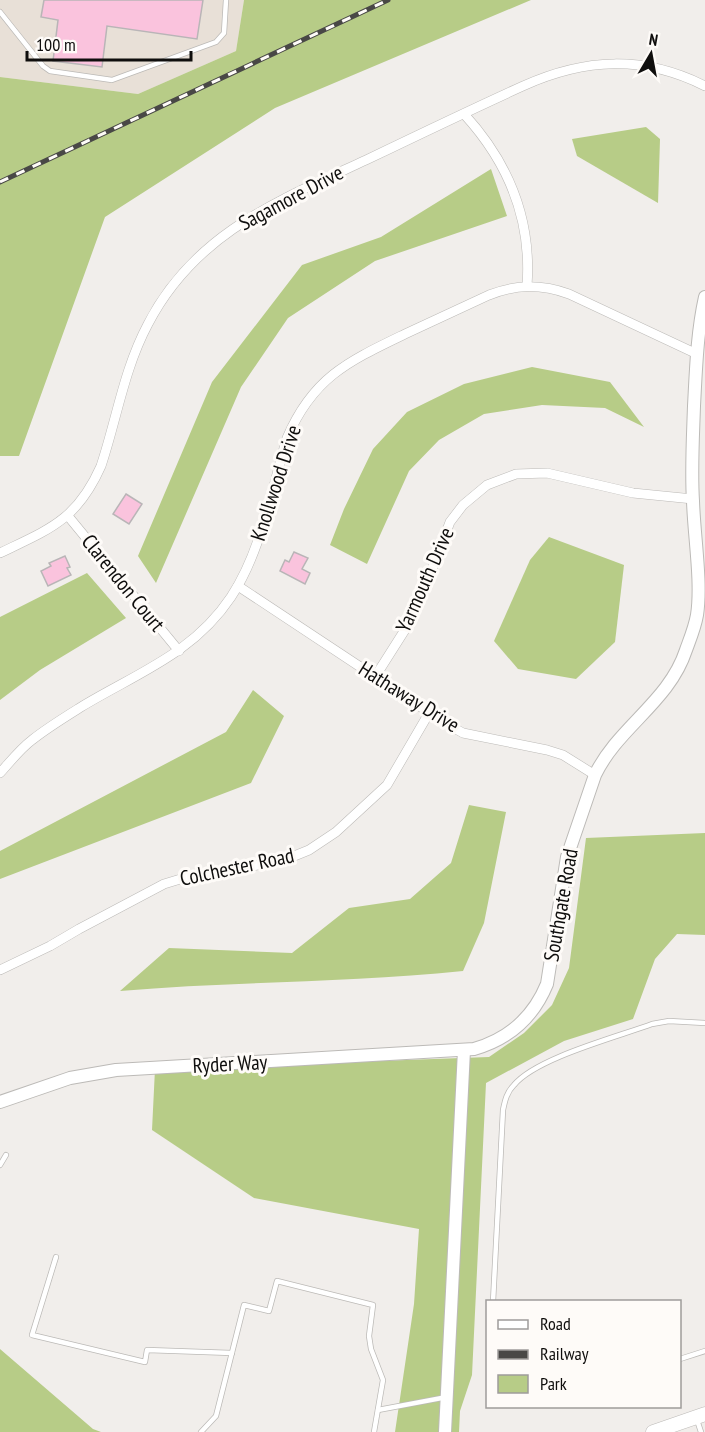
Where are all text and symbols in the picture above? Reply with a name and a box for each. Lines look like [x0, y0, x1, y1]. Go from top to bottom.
scale bar [27, 24, 190, 62]
north arrow [621, 24, 681, 84]
text: N [648, 29, 660, 50]
text: 100 m [36, 33, 76, 56]
street label: Sagamore Drive [234, 159, 348, 236]
street label: Knollwood Drive [244, 422, 307, 544]
street label: Yarmouth Drive [389, 523, 460, 636]
street label: Clarendon Court [76, 528, 171, 637]
street label: Hathaway Drive [354, 655, 465, 738]
street label: Colchester Road [177, 841, 296, 892]
street label: Southgate Road [537, 846, 584, 963]
street label: Ryder Way [192, 1048, 268, 1079]
legend [486, 1300, 681, 1408]
text: Road [540, 1312, 571, 1335]
text: Railway [540, 1342, 589, 1365]
text: Park [540, 1372, 567, 1395]

